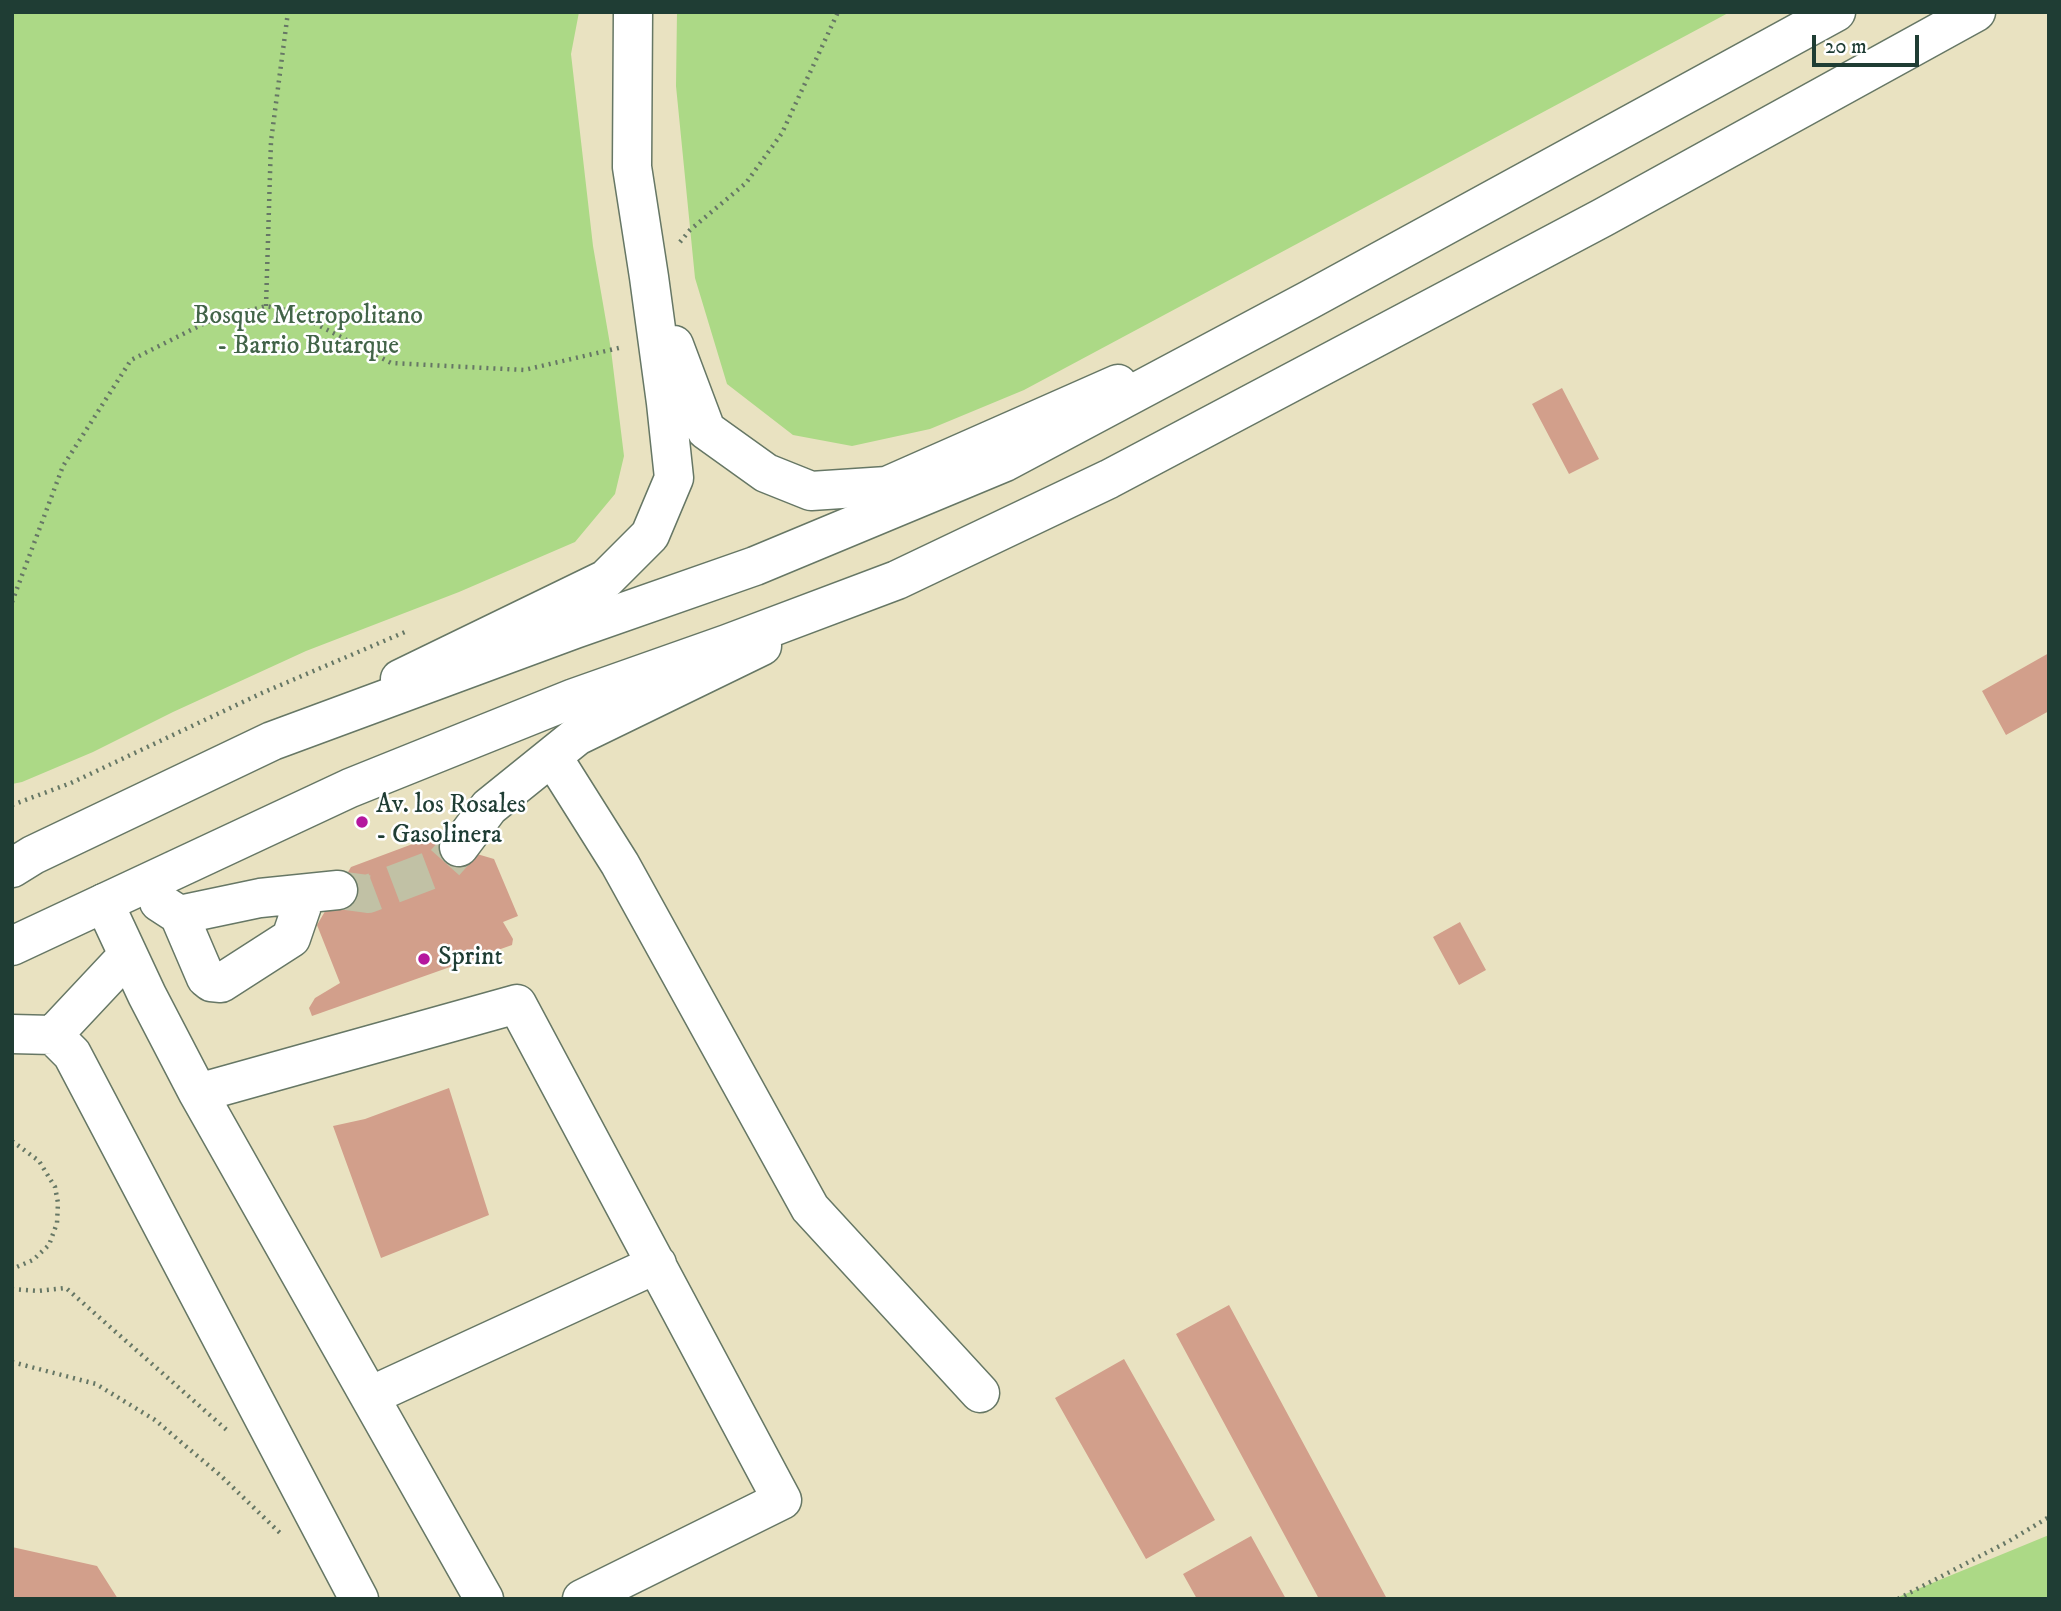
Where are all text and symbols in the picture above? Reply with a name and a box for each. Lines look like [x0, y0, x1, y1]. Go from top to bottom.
scale bar [1816, 21, 1923, 65]
text: 20 m [1825, 34, 1867, 60]
park label: Bosque Metropolitano - Barrio Butarque [193, 302, 423, 364]
place label: Av. los Rosales - Gasolinera [376, 791, 526, 852]
marker: Av. los Rosales - Gasolinera [354, 814, 370, 830]
place label: Sprint [438, 943, 503, 975]
marker: Sprint [416, 951, 432, 967]

